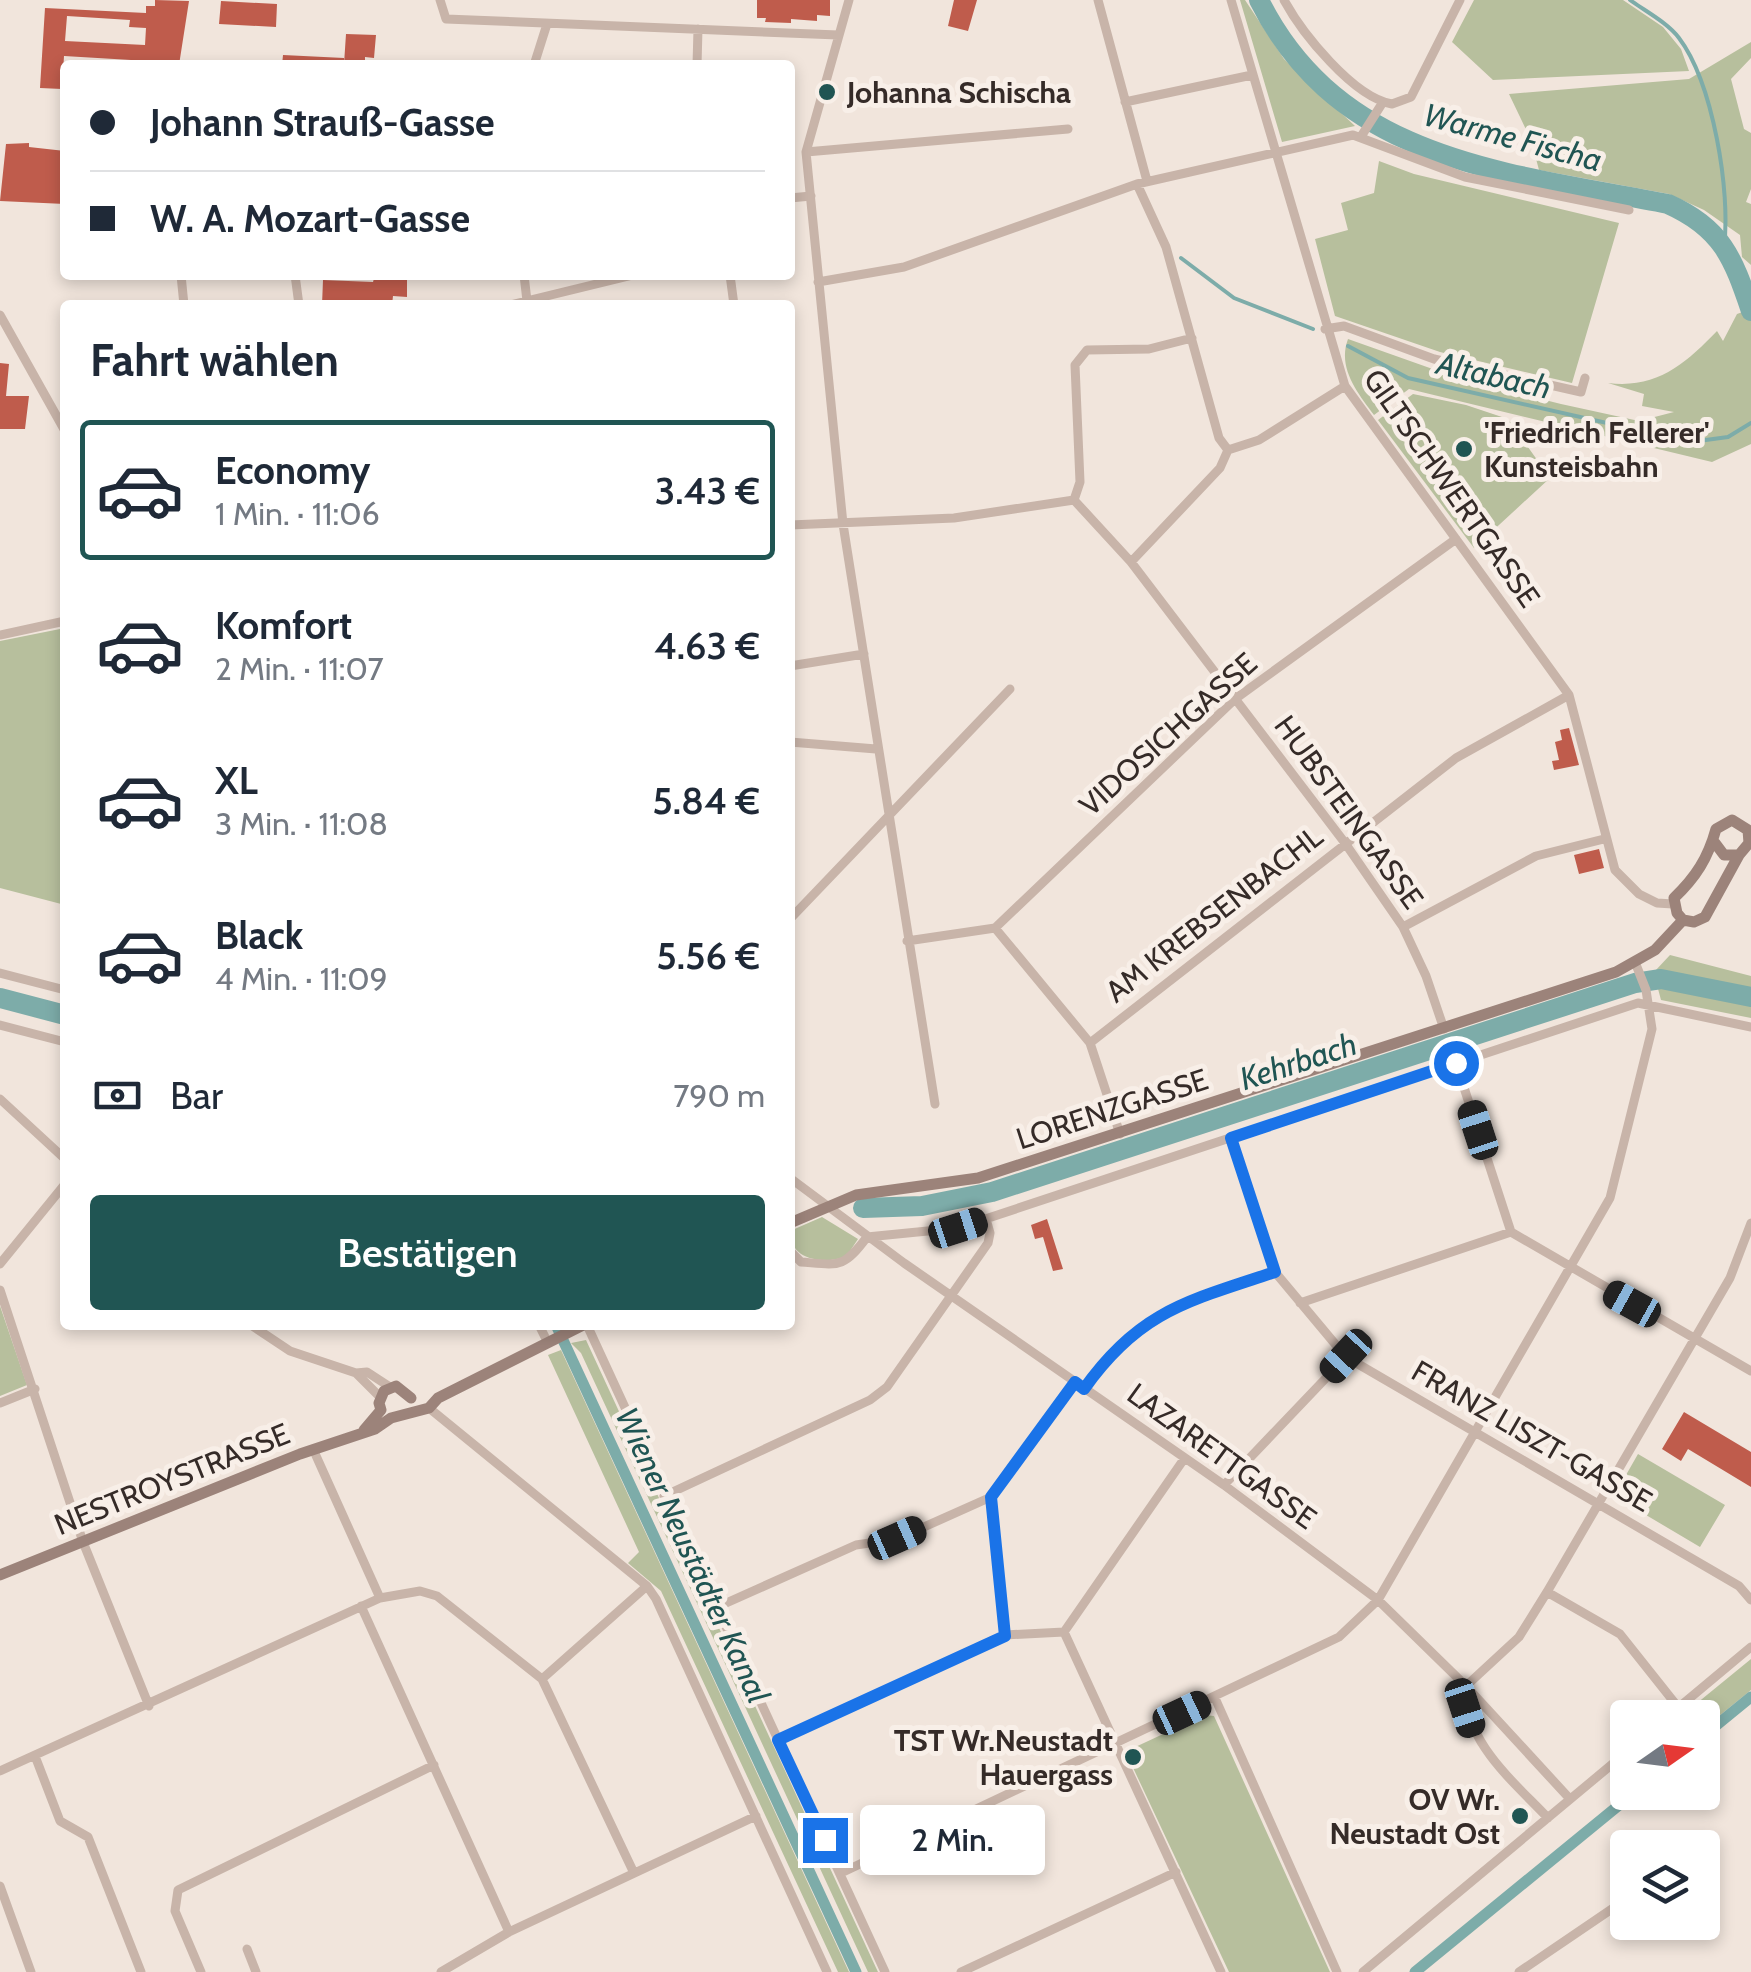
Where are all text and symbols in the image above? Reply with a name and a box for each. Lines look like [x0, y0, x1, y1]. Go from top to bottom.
place label: Johanna Schischa [846, 74, 1071, 111]
marker: Johanna Schischa [816, 81, 838, 103]
water label: Warme Fischa [1420, 95, 1606, 179]
text: Johann Strauß-Gasse [150, 99, 495, 146]
text: W. A. Mozart-Gasse [150, 195, 470, 242]
text: Fahrt wählen [90, 333, 339, 387]
water label: Altabach [1431, 343, 1555, 407]
street label: GILTSCHWERTGASSE [1356, 362, 1548, 614]
place label: 'Friedrich Fellerer' Kunsteisbahn [1484, 414, 1710, 485]
marker: 'Friedrich Fellerer' Kunsteisbahn [1453, 438, 1475, 460]
icon: car [95, 445, 185, 535]
text: Economy [215, 447, 370, 494]
text: 3.43 € [655, 467, 760, 514]
text: 1 Min. · 11:06 [215, 494, 380, 533]
icon: car [95, 600, 185, 690]
text: Komfort [215, 602, 352, 649]
text: 4.63 € [654, 622, 760, 669]
street label: VIDOSICHGASSE [1072, 645, 1264, 823]
text: 2 Min. · 11:07 [215, 649, 384, 688]
street label: HUBSTEINGASSE [1266, 708, 1432, 916]
icon: car [95, 755, 185, 845]
text: XL [215, 757, 258, 804]
text: 5.84 € [652, 777, 760, 824]
text: 3 Min. · 11:08 [215, 804, 388, 843]
street label: AM KREBSENBACHL [1098, 818, 1330, 1010]
icon: car [95, 910, 185, 1000]
text: Black [215, 912, 303, 959]
text: 5.56 € [656, 932, 760, 979]
text: 4 Min. · 11:09 [215, 959, 388, 998]
water label: Kehrbach [1235, 1024, 1361, 1098]
route start [1434, 1041, 1479, 1086]
street label: LORENZGASSE [1011, 1061, 1213, 1157]
icon: cash [90, 1068, 145, 1123]
text: Bar [170, 1072, 223, 1119]
text: 790 m [673, 1076, 765, 1115]
car [1454, 1097, 1502, 1163]
button: Bestätigen [90, 1195, 765, 1310]
car [925, 1204, 991, 1252]
car [1598, 1276, 1666, 1332]
car [1315, 1324, 1377, 1388]
street label: FRANZ LISZT-GASSE [1405, 1352, 1659, 1520]
street label: LAZARETTGASSE [1120, 1375, 1324, 1537]
water label: Wiener Neustädter Kanal [607, 1401, 779, 1709]
street label: NESTROYSTRASSE [49, 1415, 295, 1543]
car [863, 1512, 931, 1564]
car [1441, 1675, 1489, 1741]
car [1148, 1687, 1216, 1739]
north arrow [1610, 1700, 1720, 1810]
map controls [1610, 1700, 1720, 1940]
place label: TST Wr.Neustadt Hauergass [894, 1722, 1113, 1793]
marker: TST Wr.Neustadt Hauergass [1122, 1746, 1144, 1768]
place label: OV Wr. Neustadt Ost [1329, 1781, 1500, 1852]
callout: 2 Min. [860, 1805, 1045, 1875]
marker: OV Wr. Neustadt Ost [1509, 1805, 1531, 1827]
route end [803, 1818, 848, 1863]
text: 2 Min. [911, 1820, 994, 1859]
button: layers [1610, 1830, 1720, 1940]

